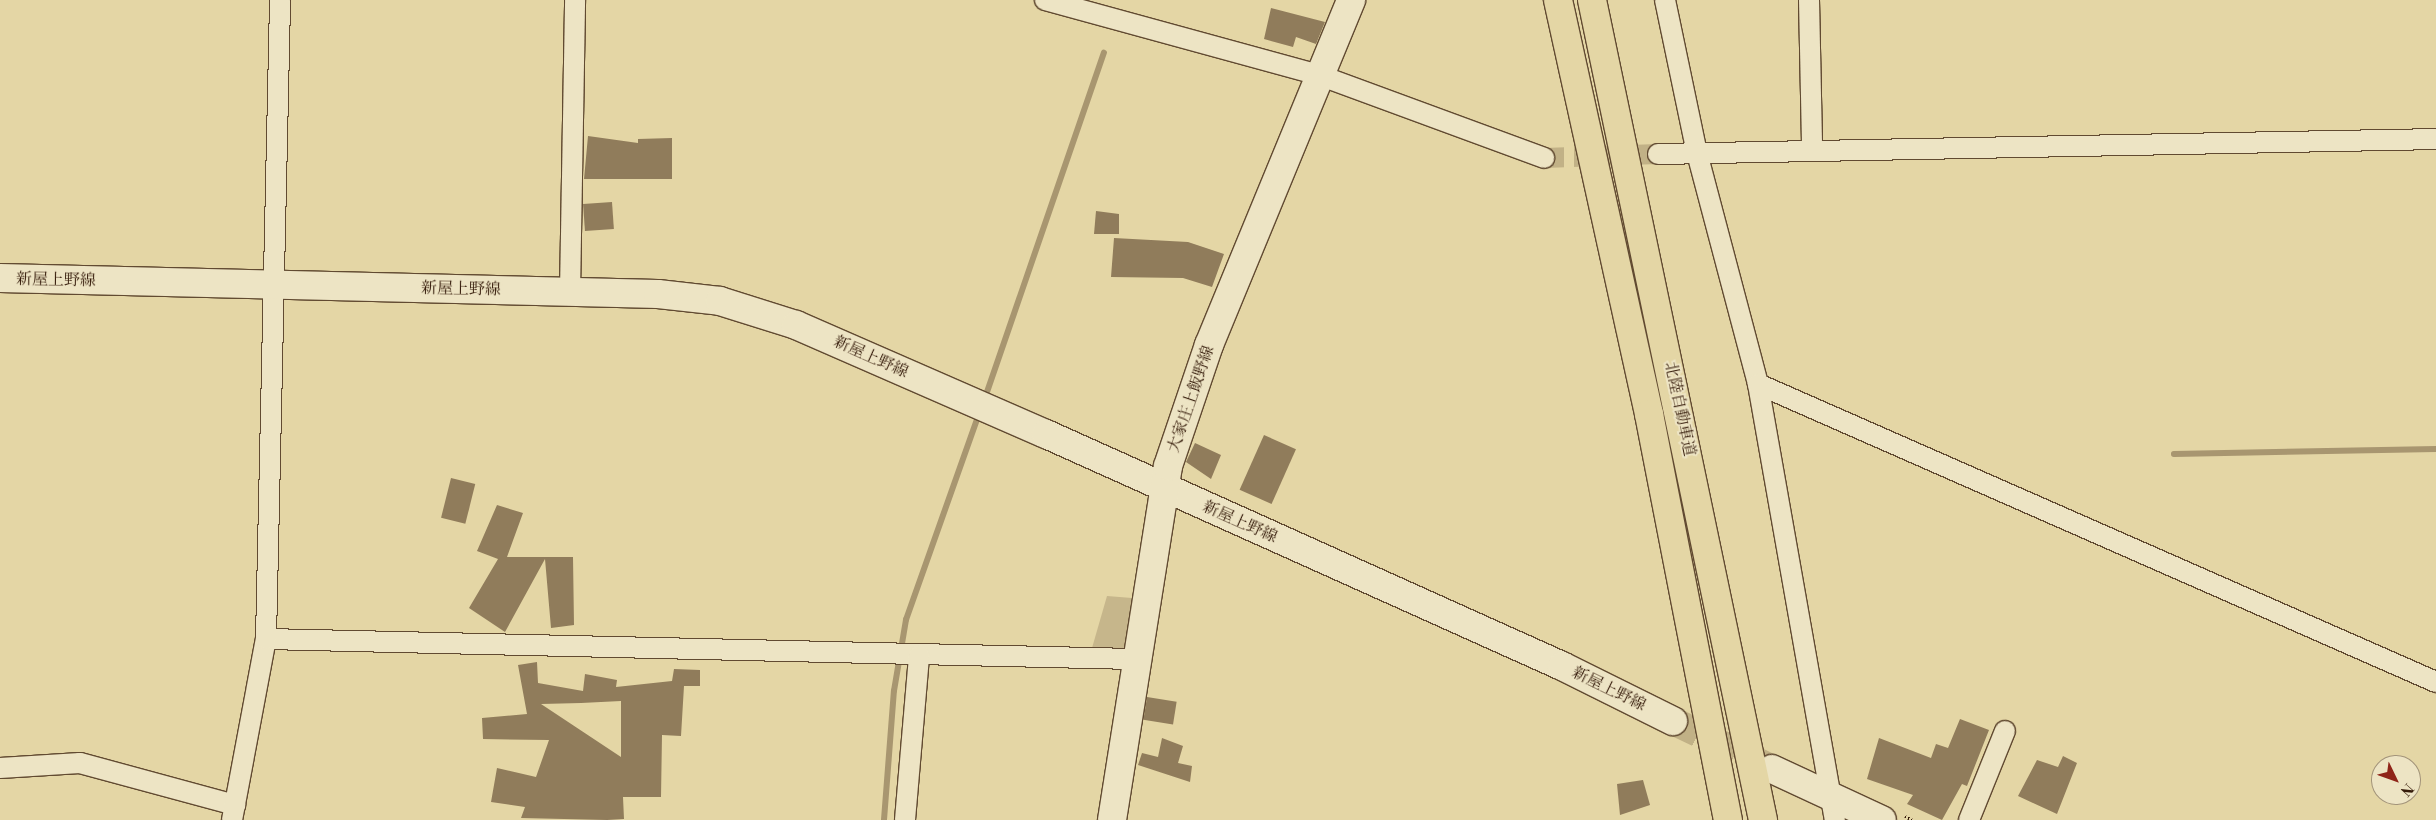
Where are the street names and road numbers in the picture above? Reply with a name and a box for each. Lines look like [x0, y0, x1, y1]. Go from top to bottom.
street label: 新屋上野線 [16, 270, 96, 290]
street label: 新屋上野線 [421, 279, 501, 299]
street label: 新屋上野線 [831, 332, 911, 382]
street label: 大家庄上飯野線 [1164, 343, 1218, 455]
street label: 北陸自動車道 [1661, 360, 1699, 458]
street label: 新屋上野線 [1200, 497, 1280, 547]
street label: 新屋上野線 [1569, 663, 1649, 715]

